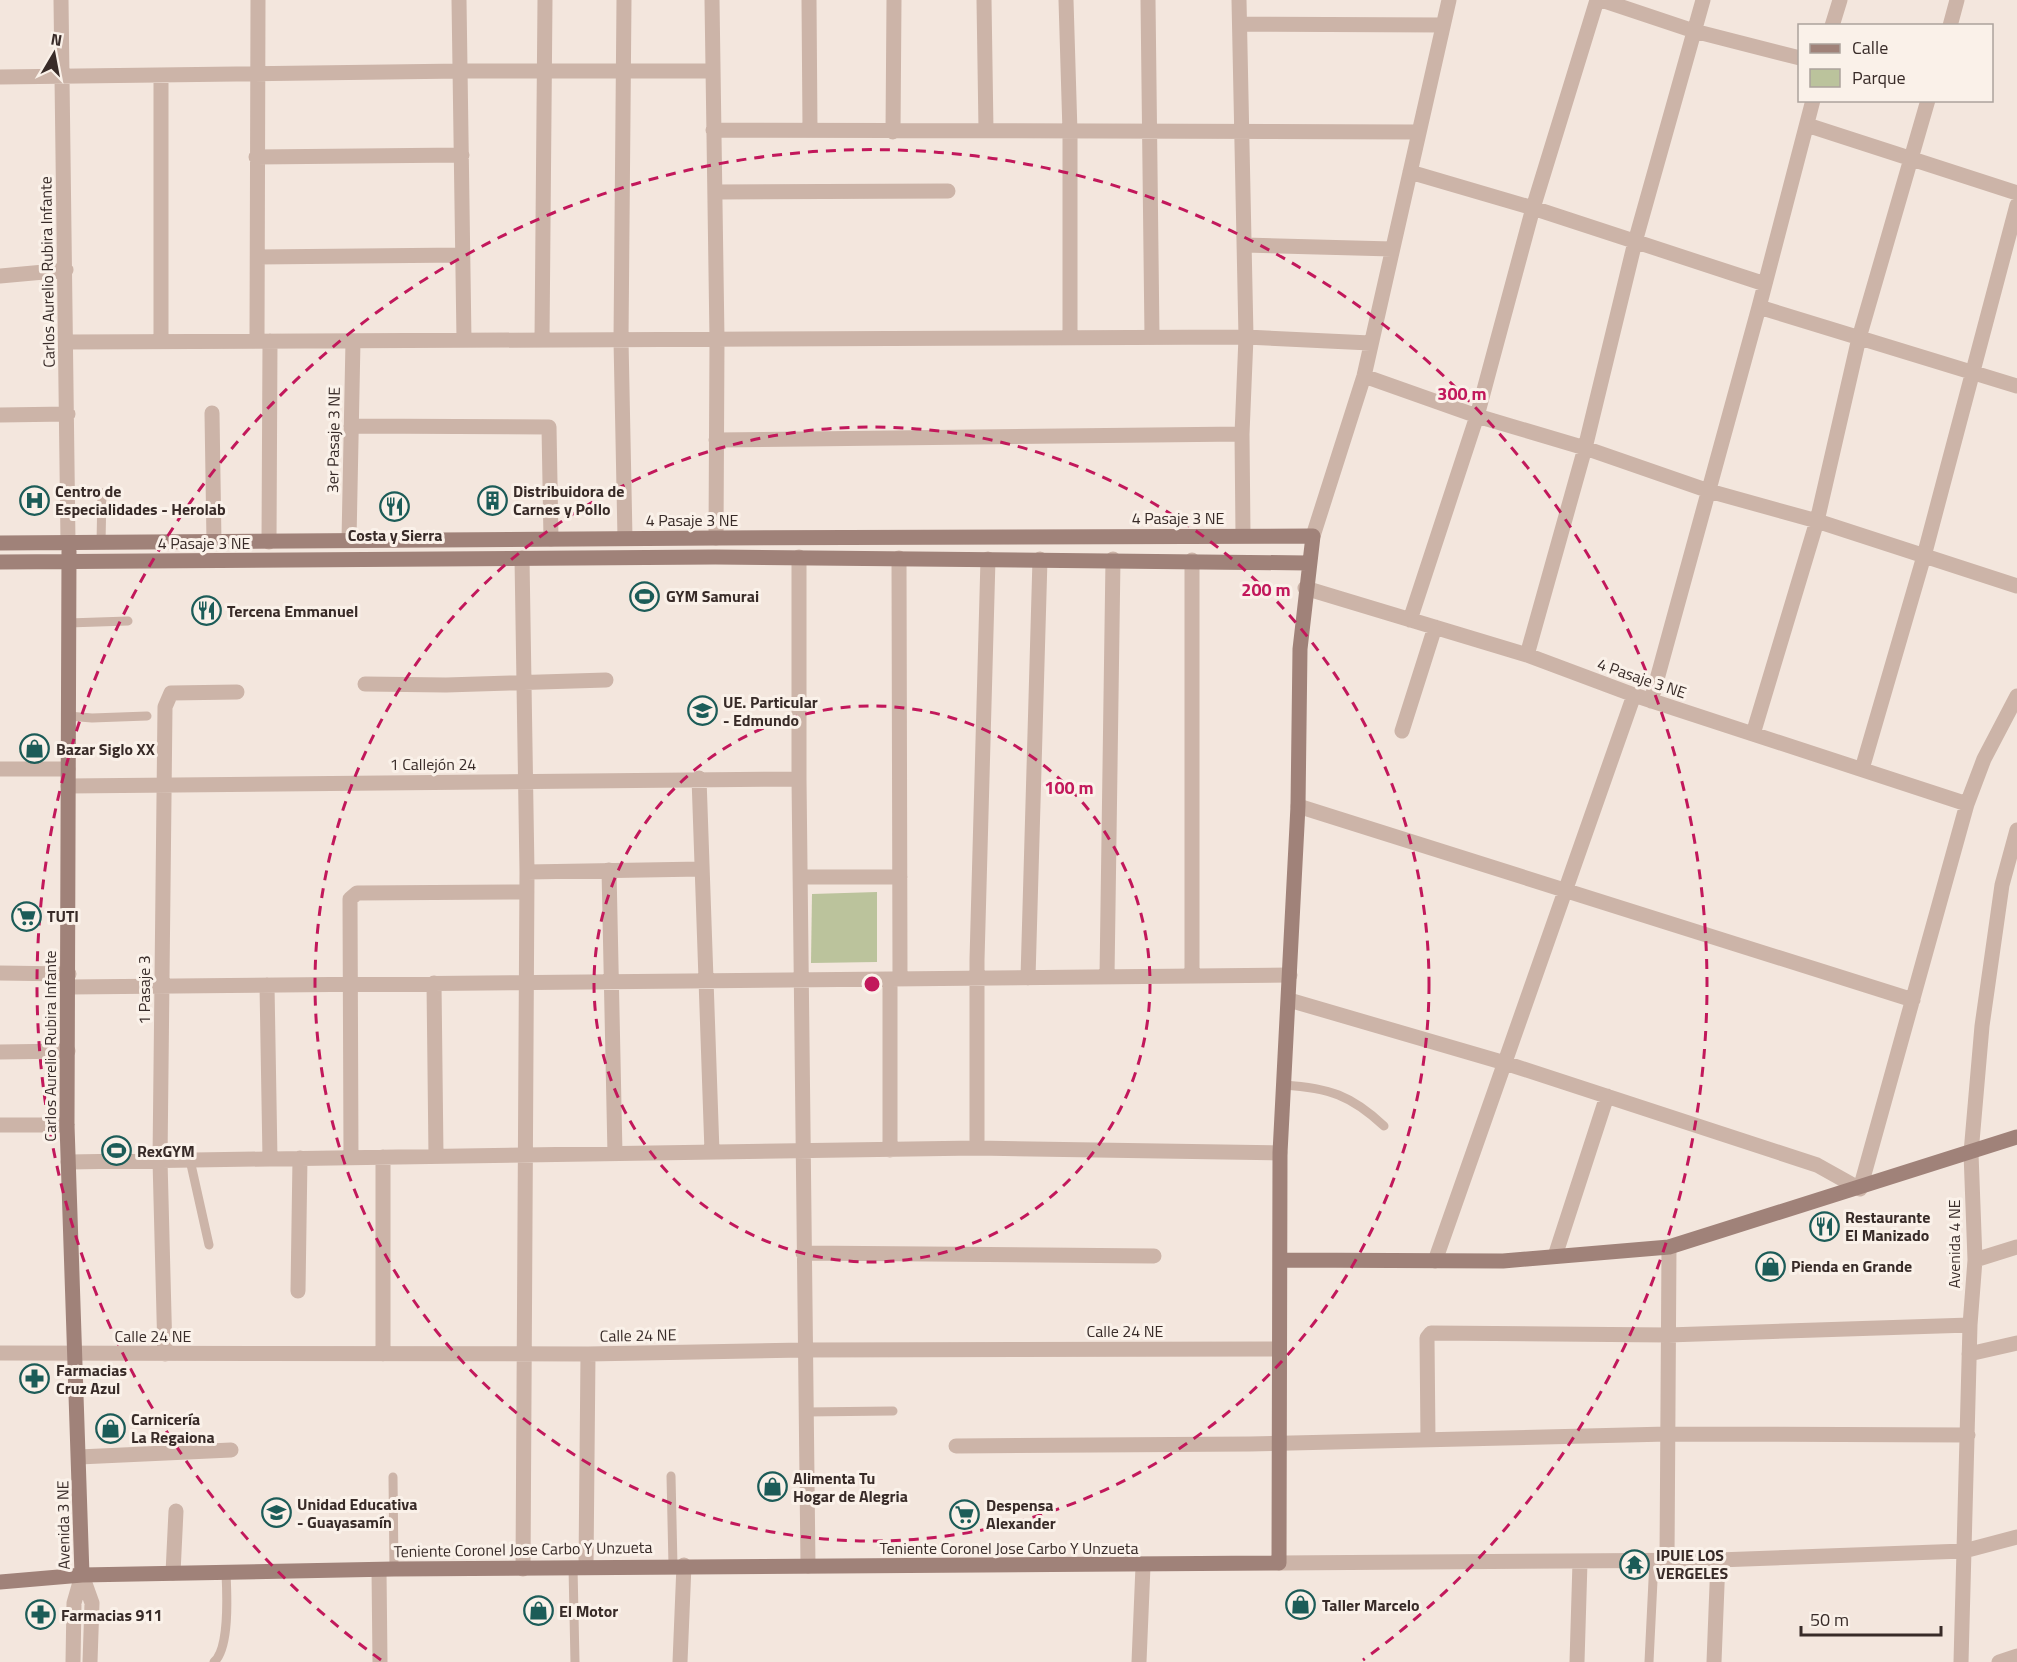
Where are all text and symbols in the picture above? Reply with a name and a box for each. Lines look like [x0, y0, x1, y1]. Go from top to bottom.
north arrow [24, 24, 84, 84]
legend [1798, 24, 1993, 102]
text: N [49, 26, 64, 52]
text: Calle [1852, 34, 1888, 61]
text: Parque [1852, 64, 1906, 91]
street label: Carlos Aurelio Rubira Infante [33, 176, 61, 368]
text: 300 m [1437, 380, 1487, 407]
street label: 3er Pasaje 3 NE [320, 387, 346, 493]
place label: Centro de Especialidades - Herolab [55, 479, 226, 521]
place label: Distribuidora de Carnes y Pollo [513, 479, 624, 521]
hospital icon: Centro de Especialidades - Herolab [18, 484, 50, 516]
building icon: Distribuidora de Carnes y Pollo [476, 484, 508, 516]
restaurant icon: Costa y Sierra [379, 491, 411, 523]
street label: 4 Pasaje 3 NE [1132, 506, 1224, 530]
street label: 4 Pasaje 3 NE [646, 508, 738, 532]
place label: Costa y Sierra [348, 523, 442, 547]
street label: 4 Pasaje 3 NE [158, 531, 250, 555]
text: 200 m [1241, 576, 1291, 603]
sports icon: GYM Samurai [629, 580, 661, 612]
place label: GYM Samurai [666, 584, 759, 608]
restaurant icon: Tercena Emmanuel [190, 595, 222, 627]
place label: Tercena Emmanuel [227, 599, 358, 623]
street label: 4 Pasaje 3 NE [1594, 652, 1690, 704]
place label: UE. Particular - Edmundo [723, 690, 818, 732]
school or university icon: UE. Particular - Edmundo [686, 695, 718, 727]
shop icon: Bazar Siglo XX [19, 733, 51, 765]
place label: Bazar Siglo XX [56, 737, 155, 761]
street label: 1 Callejón 24 [390, 752, 476, 776]
text: 100 m [1044, 774, 1094, 801]
supermarket icon: TUTI [10, 900, 42, 932]
place label: TUTI [47, 904, 79, 928]
street label: Carlos Aurelio Rubira Infante [38, 950, 62, 1142]
street label: 1 Pasaje 3 [132, 955, 156, 1025]
centre of rings [862, 974, 882, 994]
sports icon: RexGYM [100, 1135, 132, 1167]
place label: RexGYM [137, 1139, 195, 1163]
street label: Avenida 4 NE [1942, 1199, 1966, 1289]
place label: Restaurante El Manizado [1845, 1205, 1930, 1247]
restaurant icon: Restaurante El Manizado [1808, 1210, 1840, 1242]
shop icon: Pienda en Grande [1754, 1250, 1786, 1282]
place label: Pienda en Grande [1791, 1254, 1912, 1278]
street label: Calle 24 NE [1087, 1319, 1164, 1343]
street label: Calle 24 NE [599, 1322, 677, 1348]
street label: Calle 24 NE [115, 1324, 192, 1348]
place label: Farmacias Cruz Azul [56, 1358, 127, 1400]
pharmacy icon: Farmacias Cruz Azul [19, 1363, 51, 1395]
place label: Carnicería La Regaiona [131, 1407, 215, 1449]
shop icon: Carnicería La Regaiona [94, 1412, 126, 1444]
place label: Alimenta Tu Hogar de Alegria [793, 1466, 908, 1508]
shop icon: Alimenta Tu Hogar de Alegria [756, 1471, 788, 1503]
street label: Avenida 3 NE [50, 1480, 76, 1570]
place label: Unidad Educativa - Guayasamín [297, 1492, 417, 1534]
place label: Despensa Alexander [986, 1493, 1056, 1535]
school or university icon: Unidad Educativa - Guayasamín [260, 1497, 292, 1529]
supermarket icon: Despensa Alexander [949, 1498, 981, 1530]
street label: Teniente Coronel Jose Carbo Y Unzueta [393, 1535, 653, 1563]
street label: Teniente Coronel Jose Carbo Y Unzueta [880, 1536, 1138, 1560]
place label: IPUIE LOS VERGELES [1656, 1543, 1728, 1585]
temple icon: IPUIE LOS VERGELES [1619, 1548, 1651, 1580]
shop icon: Taller Marcelo [1285, 1589, 1317, 1621]
place label: Taller Marcelo [1322, 1593, 1420, 1617]
shop icon: El Motor [522, 1595, 554, 1627]
pharmacy icon: Farmacias 911 [24, 1599, 56, 1631]
place label: El Motor [559, 1599, 618, 1623]
scale bar [1801, 1599, 1940, 1637]
place label: Farmacias 911 [61, 1603, 162, 1627]
text: 50 m [1810, 1606, 1849, 1633]

